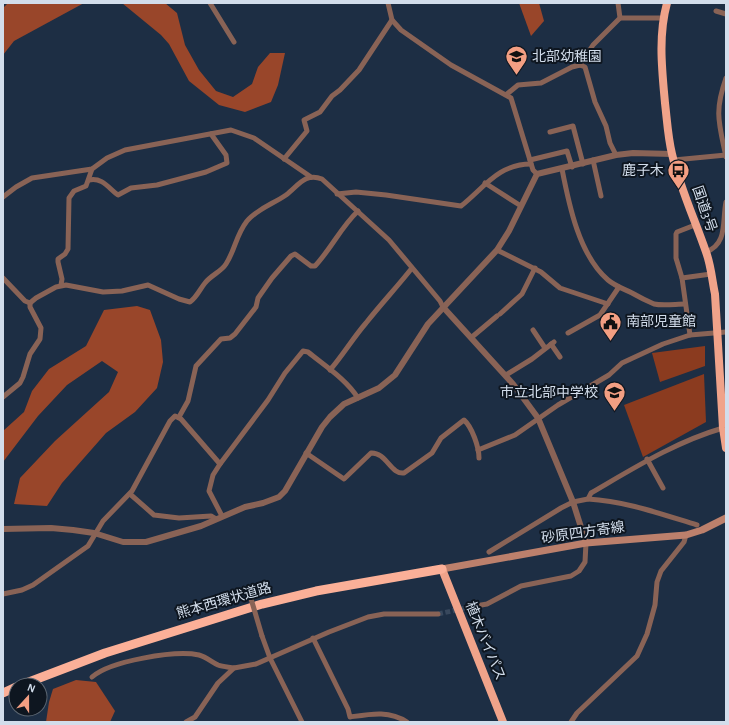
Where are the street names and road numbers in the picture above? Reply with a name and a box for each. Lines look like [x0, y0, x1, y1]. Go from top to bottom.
street label: 国道3号 [690, 184, 719, 234]
street label: 砂原四方寄線 [540, 519, 626, 546]
street label: 熊本西環状道路 [174, 579, 273, 621]
street label: 植木バイパス [463, 599, 509, 682]

